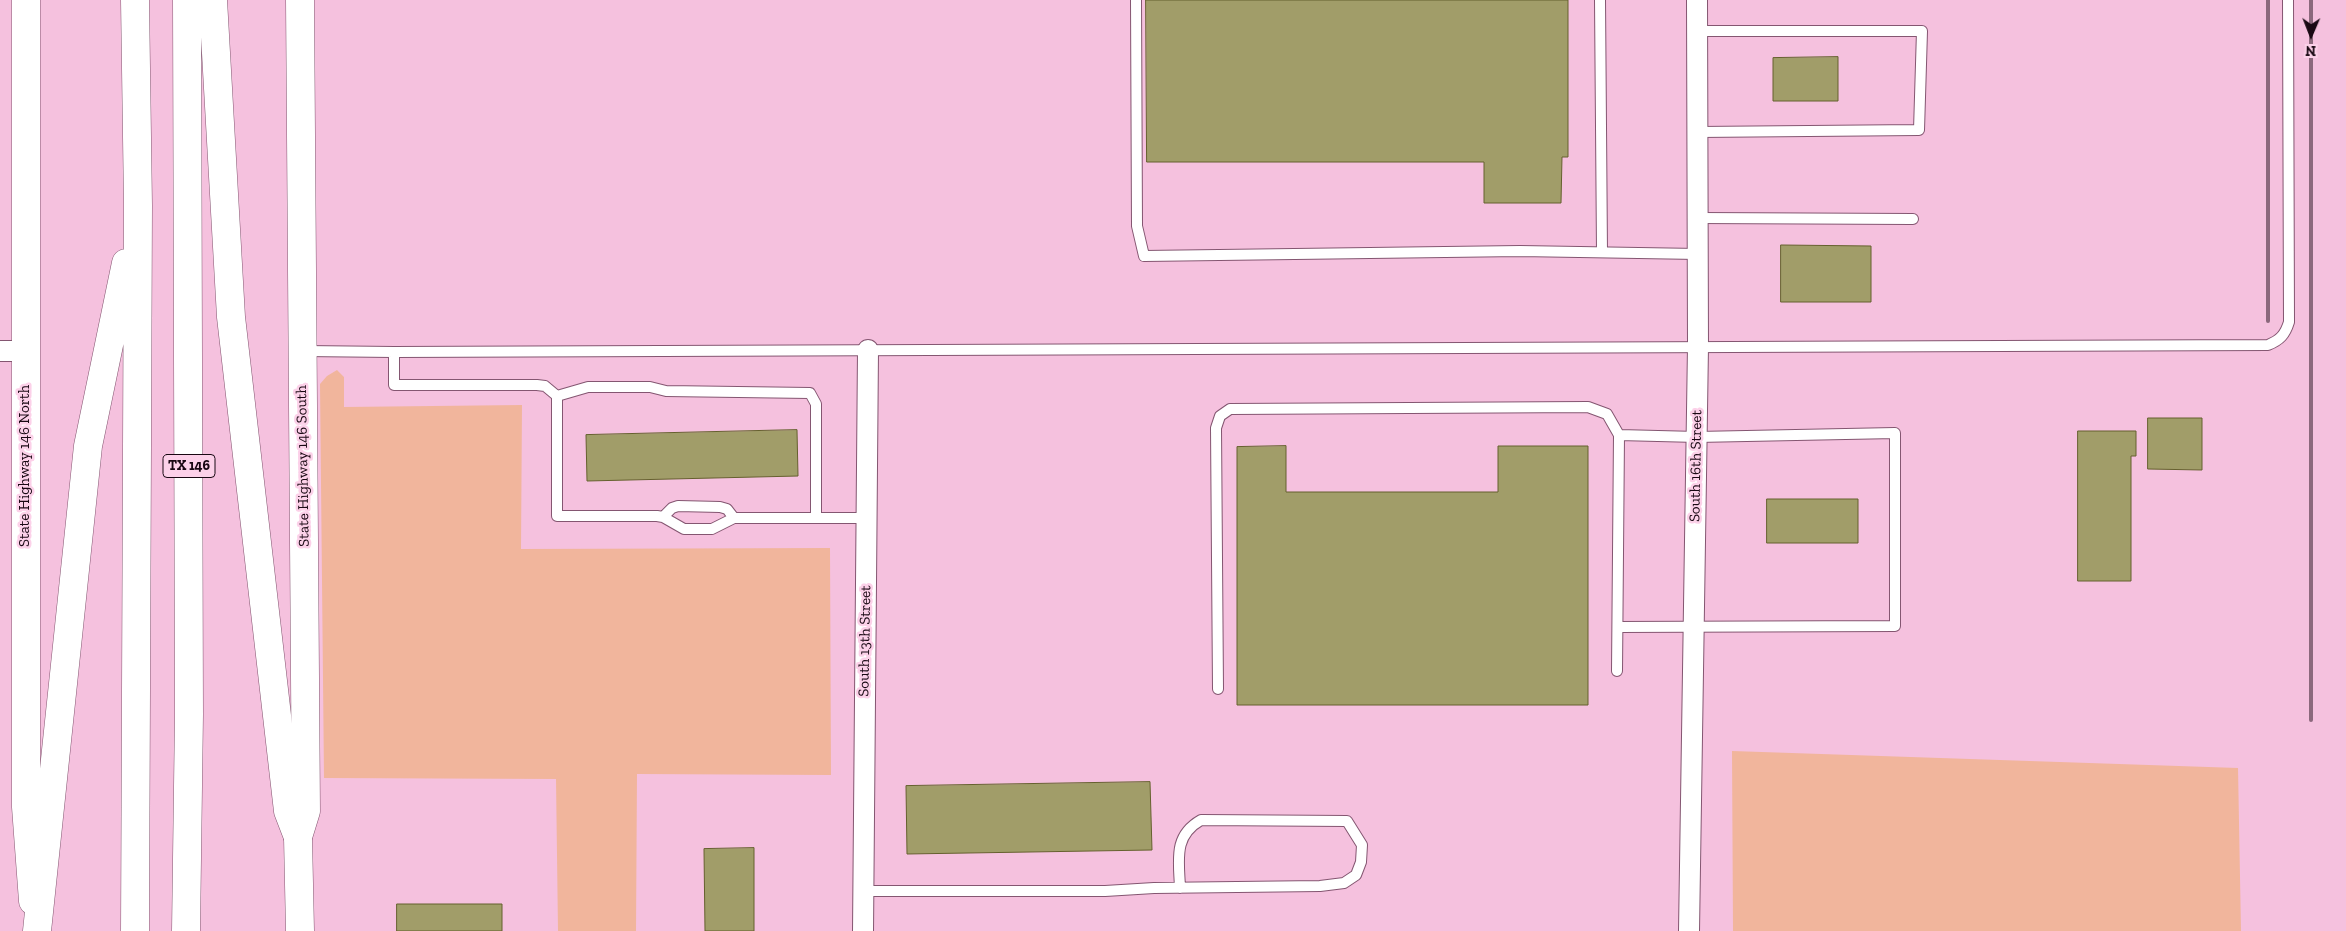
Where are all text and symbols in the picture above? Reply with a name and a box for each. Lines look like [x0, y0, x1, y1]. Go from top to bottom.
north arrow [2286, 10, 2336, 60]
text: N [2305, 42, 2316, 59]
street label: State Highway 146 North [16, 385, 34, 547]
street label: State Highway 146 South [293, 385, 313, 547]
street label: South 16th Street [1686, 410, 1706, 522]
road number: TX 146 [163, 454, 215, 478]
street label: South 13th Street [855, 585, 875, 697]

